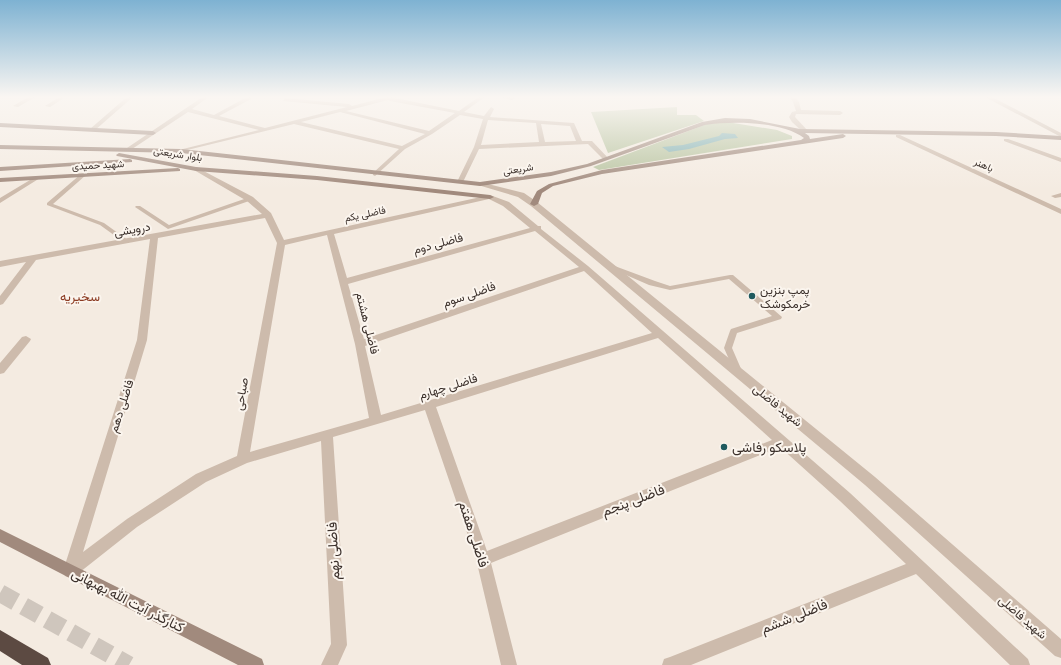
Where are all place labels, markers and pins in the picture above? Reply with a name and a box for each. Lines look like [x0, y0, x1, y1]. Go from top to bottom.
place label: پمپ بنزین خرمکوشک [760, 283, 810, 312]
marker: پمپ بنزین خرمکوشک [747, 291, 757, 301]
place label: پلاسکو رفاشی [732, 439, 806, 457]
marker: پلاسکو رفاشی [719, 442, 729, 452]

